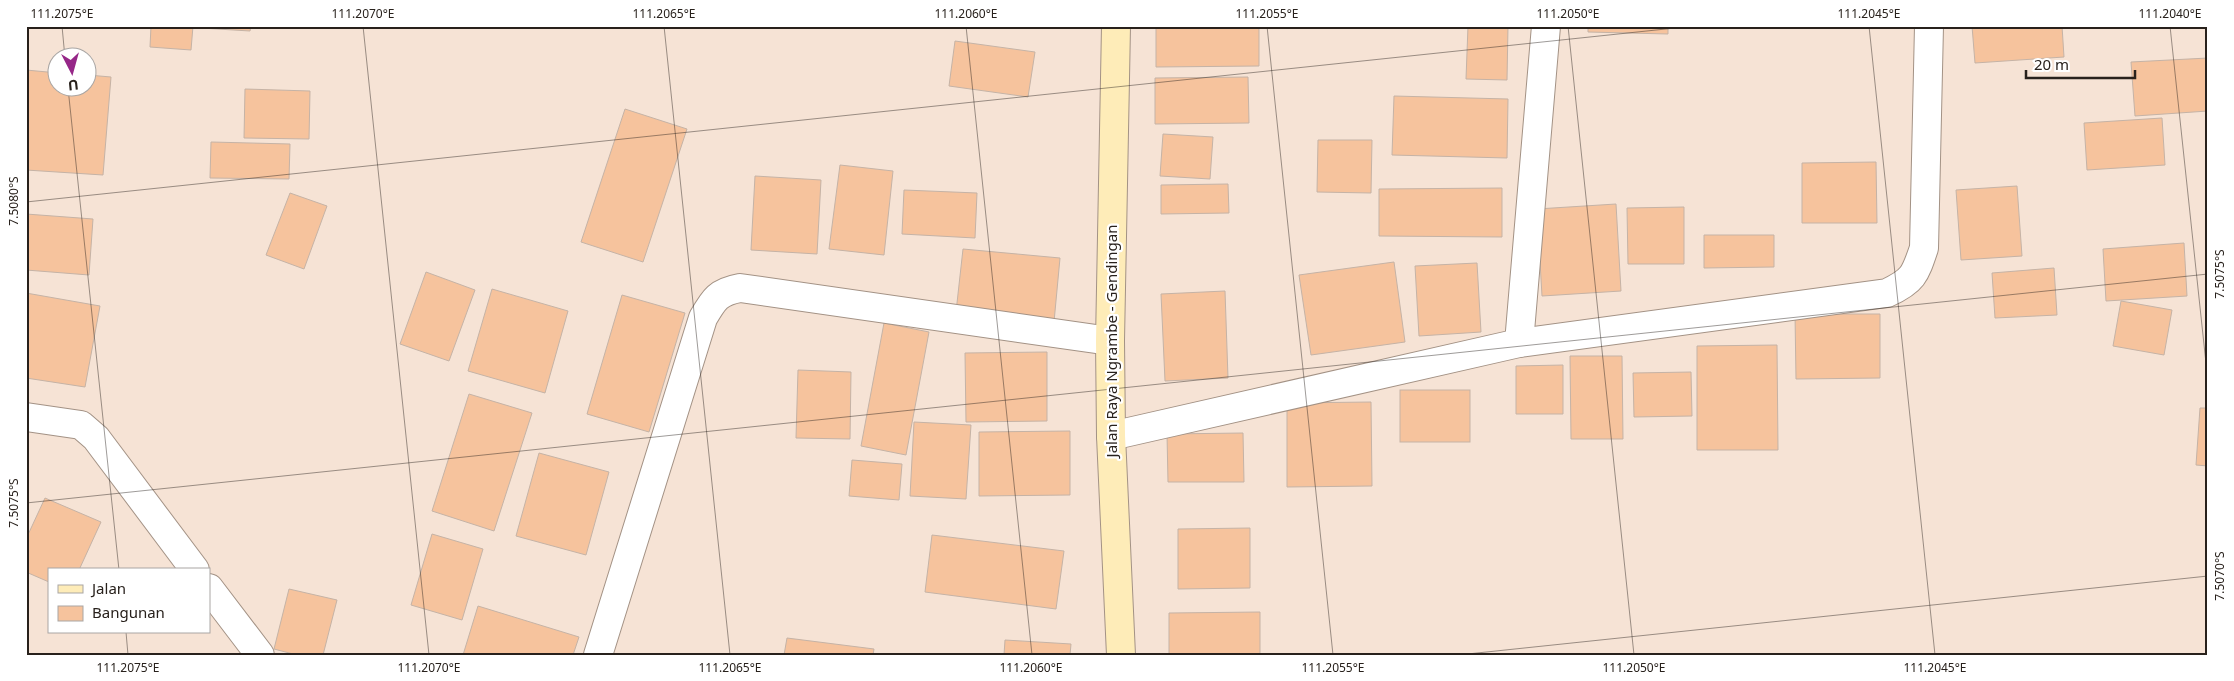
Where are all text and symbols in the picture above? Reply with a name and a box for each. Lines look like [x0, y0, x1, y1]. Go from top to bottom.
text: 111.2075°E [30, 5, 94, 22]
text: 111.2070°E [331, 5, 395, 22]
text: 111.2065°E [632, 5, 696, 22]
text: 111.2060°E [934, 5, 998, 22]
text: 111.2055°E [1235, 5, 1299, 22]
text: 111.2050°E [1536, 5, 1600, 22]
text: 111.2045°E [1837, 5, 1901, 22]
text: 111.2040°E [2138, 5, 2202, 22]
north arrow [48, 48, 98, 98]
scale bar [2026, 48, 2135, 80]
text: 20 m [2034, 54, 2069, 74]
text: U [67, 75, 80, 95]
text: 7.5080°S [5, 176, 22, 226]
street label: Jalan Raya Ngrambe - Gendingan [1101, 225, 1121, 459]
text: 7.5075°S [2211, 249, 2228, 299]
text: 7.5075°S [5, 478, 22, 528]
text: 7.5070°S [2211, 551, 2228, 601]
legend [48, 568, 210, 634]
text: Jalan [90, 578, 126, 598]
text: Bangunan [92, 602, 165, 622]
text: 111.2075°E [96, 659, 160, 676]
text: 111.2070°E [397, 659, 461, 676]
text: 111.2065°E [698, 659, 762, 676]
text: 111.2060°E [999, 659, 1063, 676]
text: 111.2055°E [1301, 659, 1365, 676]
text: 111.2050°E [1602, 659, 1666, 676]
text: 111.2045°E [1903, 659, 1967, 676]

